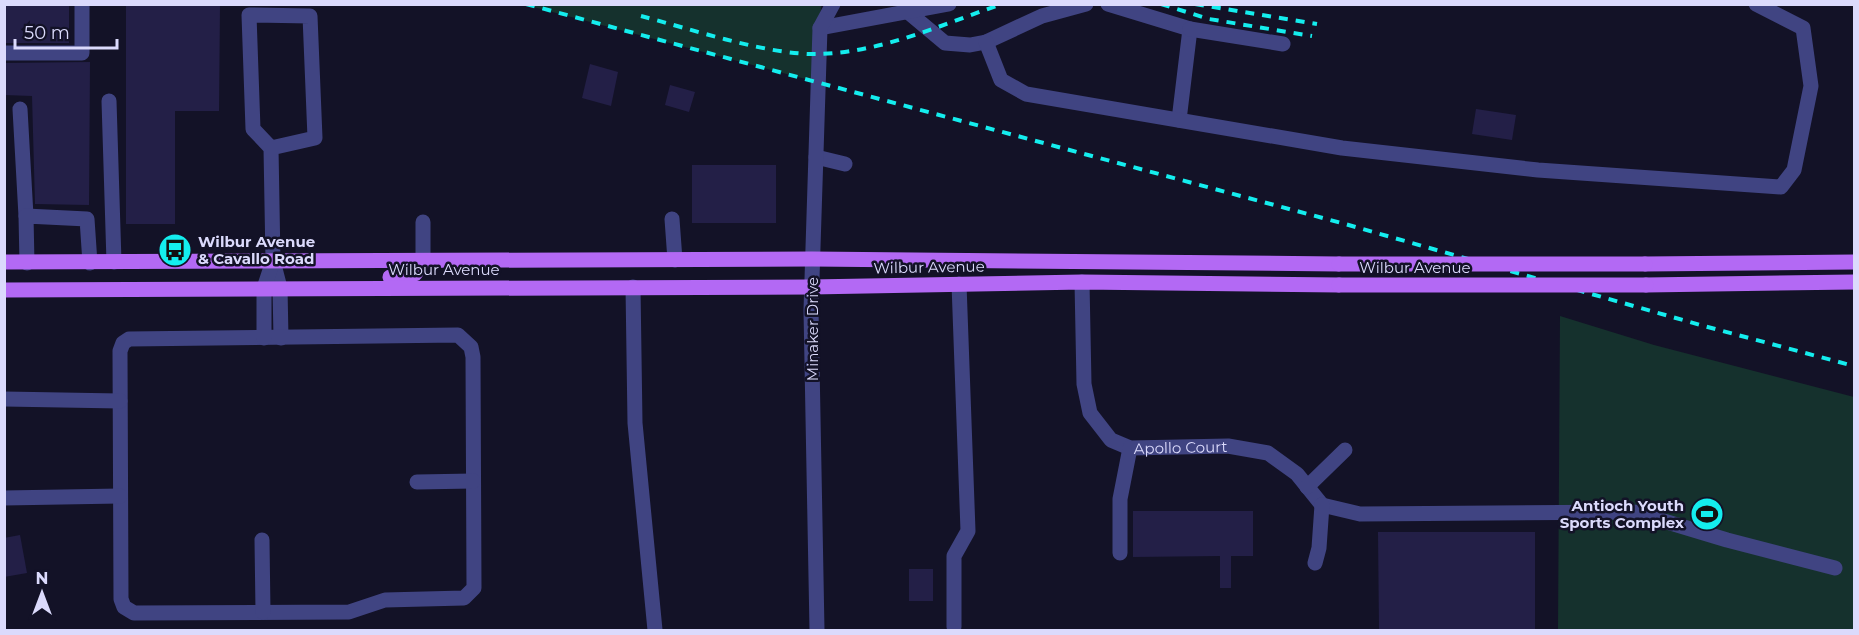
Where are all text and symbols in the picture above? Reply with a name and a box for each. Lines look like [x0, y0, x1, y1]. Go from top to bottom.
scale bar [15, 12, 117, 50]
text: 50 m [24, 22, 70, 44]
bus stop icon: Wilbur Avenue & Cavallo Road [157, 232, 193, 268]
place label: Wilbur Avenue & Cavallo Road [198, 232, 315, 268]
street label: Wilbur Avenue [873, 257, 985, 277]
street label: Wilbur Avenue [1359, 258, 1471, 277]
street label: Wilbur Avenue [388, 260, 500, 279]
street label: Minaker Drive [803, 277, 822, 381]
street label: Apollo Court [1133, 437, 1228, 457]
place label: Antioch Youth Sports Complex [1560, 496, 1684, 532]
sports icon: Antioch Youth Sports Complex [1689, 496, 1725, 532]
north arrow [12, 563, 72, 623]
text: N [36, 569, 48, 588]

